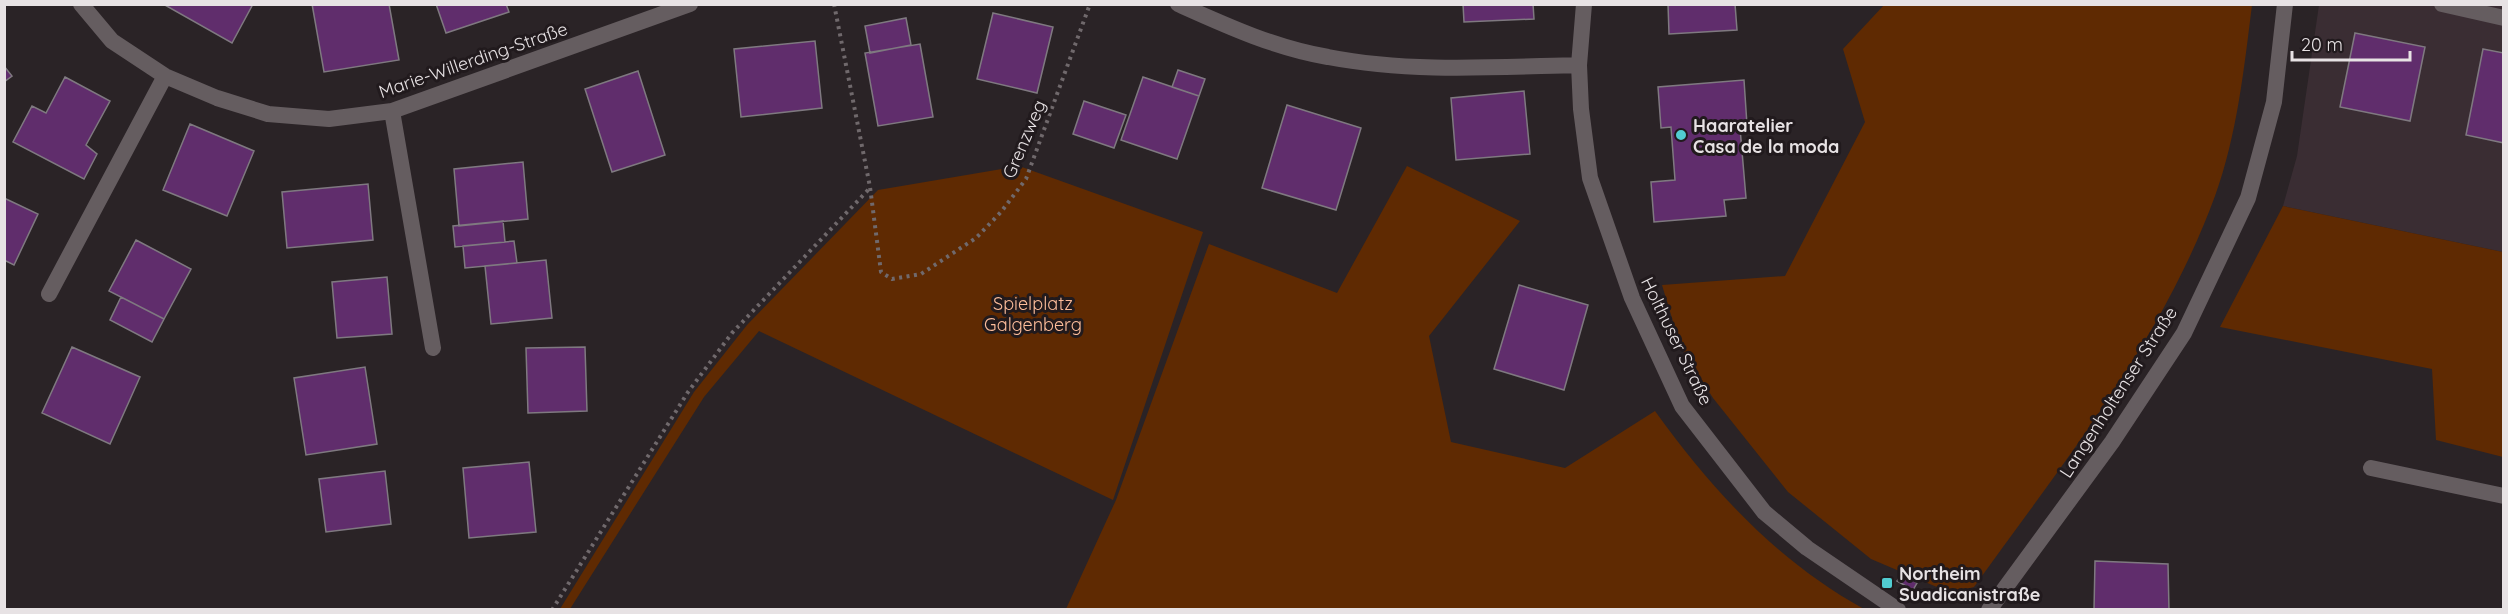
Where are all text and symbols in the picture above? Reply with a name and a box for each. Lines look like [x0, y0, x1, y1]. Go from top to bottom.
street label: Marie-Willerding-Straße [376, 17, 570, 103]
scale bar [2292, 24, 2410, 62]
text: 20 m [2301, 33, 2343, 56]
street label: Grenzweg [997, 96, 1051, 182]
place label: Haaratelier Casa de la moda [1693, 114, 1839, 158]
marker: Haaratelier Casa de la moda [1674, 128, 1688, 142]
street label: Holthuser Straße [1636, 273, 1718, 409]
park label: Spielplatz Galgenberg [984, 292, 1082, 336]
street label: Langenholtenser Straße [2054, 302, 2182, 482]
place label: Northeim Suadicanistraße [1899, 562, 2040, 606]
marker: Northeim Suadicanistraße [1880, 576, 1894, 590]

